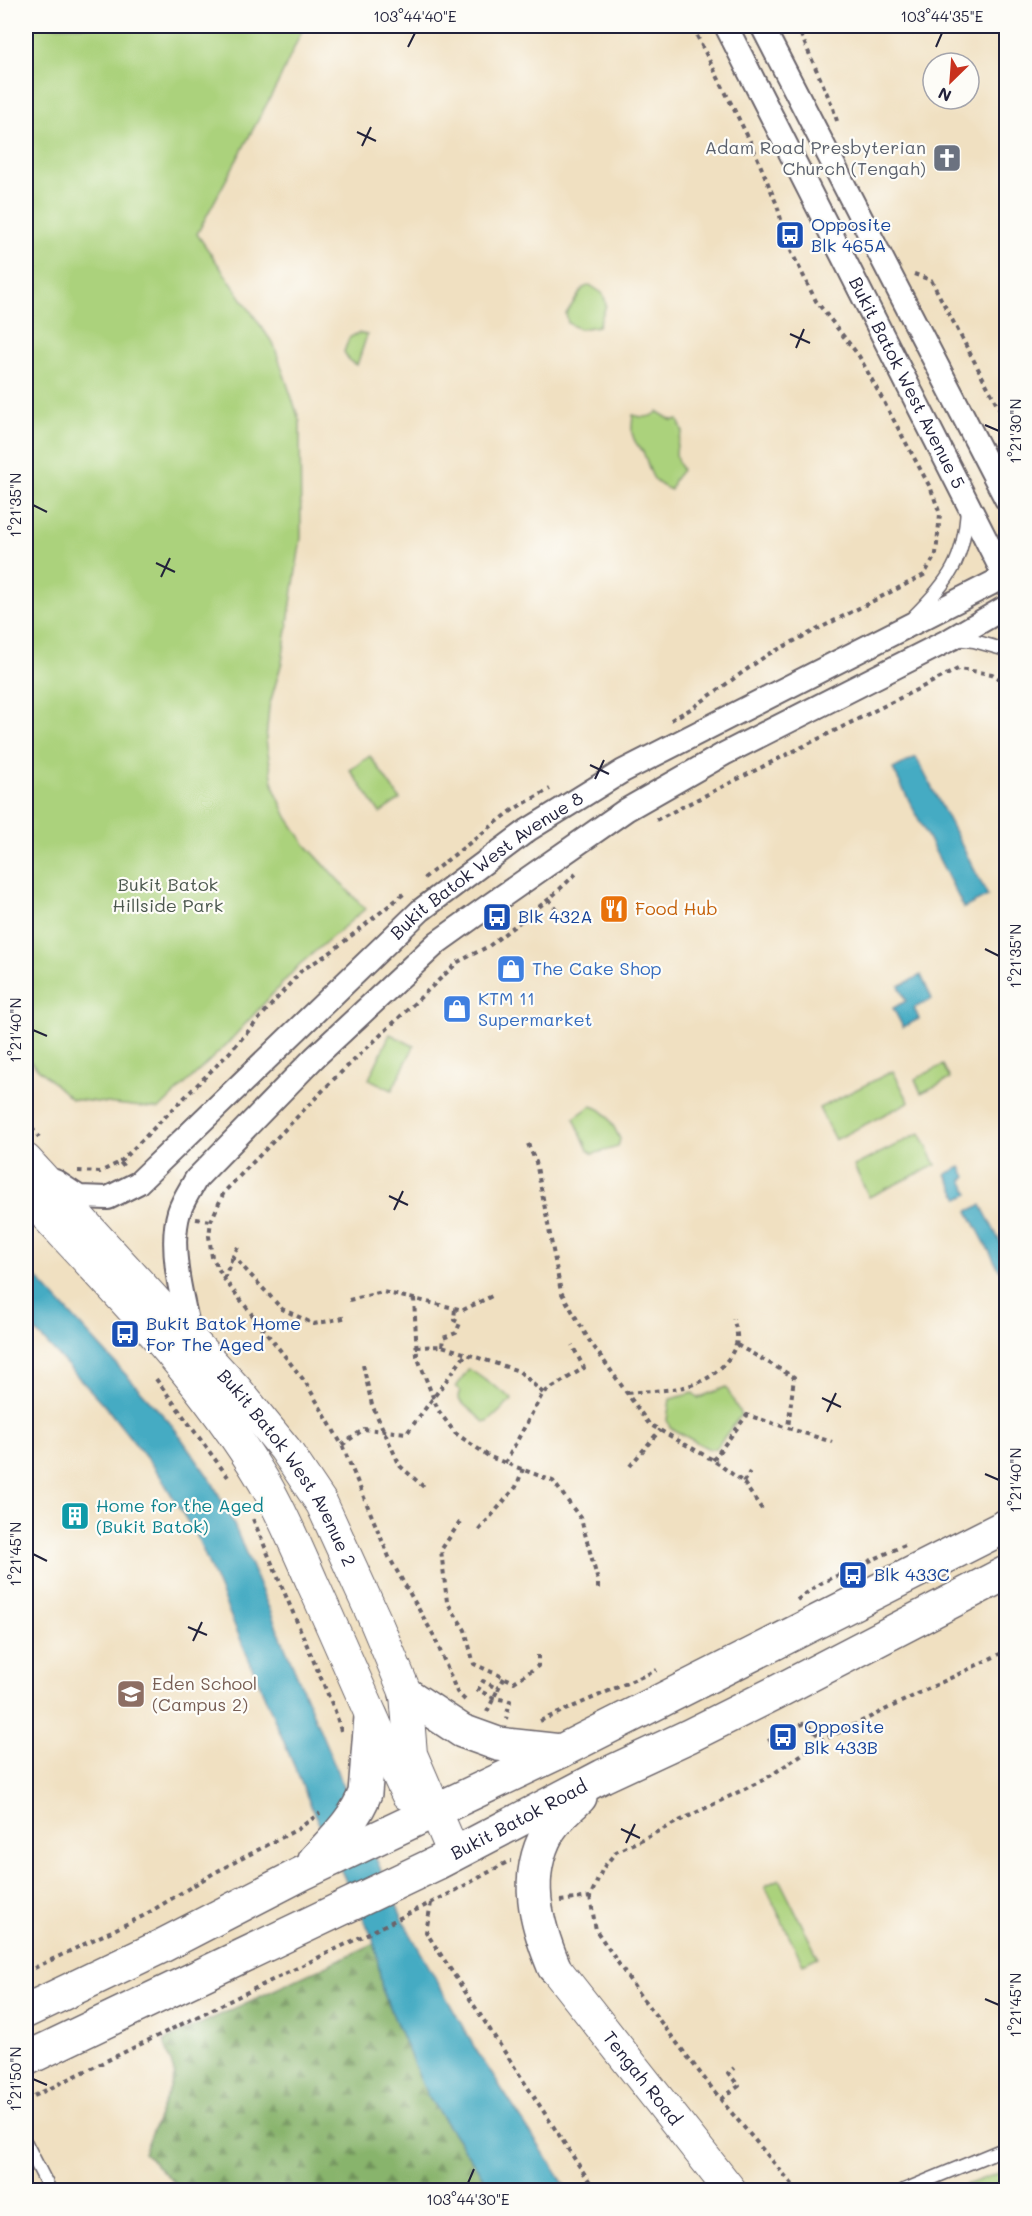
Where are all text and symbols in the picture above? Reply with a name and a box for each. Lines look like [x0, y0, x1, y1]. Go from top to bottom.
text: 103°44'40"E [373, 6, 457, 26]
text: 103°44'35"E [901, 6, 984, 26]
north arrow [921, 51, 981, 111]
text: N [935, 83, 954, 107]
place label: Adam Road Presbyterian Church (Tengah) [705, 135, 926, 180]
church icon: Adam Road Presbyterian Church (Tengah) [931, 142, 963, 174]
place label: Opposite Blk 465A [811, 212, 891, 257]
bus stop icon: Opposite Blk 465A [774, 219, 806, 251]
street label: Bukit Batok West Avenue 5 [844, 273, 971, 492]
text: 1°21'30"N [1005, 398, 1025, 464]
text: 1°21'35"N [5, 473, 25, 537]
street label: Bukit Batok West Avenue 8 [385, 786, 587, 944]
park label: Bukit Batok Hillside Park [113, 872, 223, 917]
restaurant icon: Food Hub [598, 893, 630, 925]
place label: Food Hub [635, 896, 718, 920]
bus stop icon: Blk 432A [481, 901, 513, 933]
place label: Blk 432A [518, 904, 593, 928]
text: 1°21'35"N [1005, 924, 1025, 988]
shop icon: The Cake Shop [495, 953, 527, 985]
place label: The Cake Shop [532, 956, 662, 980]
place label: KTM 11 Supermarket [478, 986, 592, 1031]
shop icon: KTM 11 Supermarket [441, 993, 473, 1025]
text: 1°21'40"N [5, 997, 25, 1063]
place label: Bukit Batok Home For The Aged [146, 1311, 301, 1356]
bus stop icon: Bukit Batok Home For The Aged [109, 1318, 141, 1350]
street label: Bukit Batok West Avenue 2 [213, 1364, 362, 1570]
text: 1°21'40"N [1005, 1447, 1025, 1513]
place label: Home for the Aged (Bukit Batok) [96, 1493, 264, 1538]
building icon: Home for the Aged (Bukit Batok) [59, 1500, 91, 1532]
text: 1°21'45"N [5, 1522, 25, 1586]
bus stop icon: Blk 433C [837, 1559, 869, 1591]
place label: Blk 433C [874, 1562, 950, 1586]
place label: Eden School (Campus 2) [152, 1671, 257, 1716]
school or university icon: Eden School (Campus 2) [115, 1678, 147, 1710]
place label: Opposite Blk 433B [804, 1714, 884, 1759]
bus stop icon: Opposite Blk 433B [767, 1721, 799, 1753]
street label: Bukit Batok Road [446, 1773, 591, 1865]
text: 1°21'45"N [1005, 1973, 1025, 2037]
street label: Tengah Road [598, 2026, 687, 2130]
text: 1°21'50"N [5, 2046, 25, 2112]
text: 103°44'30"E [426, 2189, 510, 2209]

